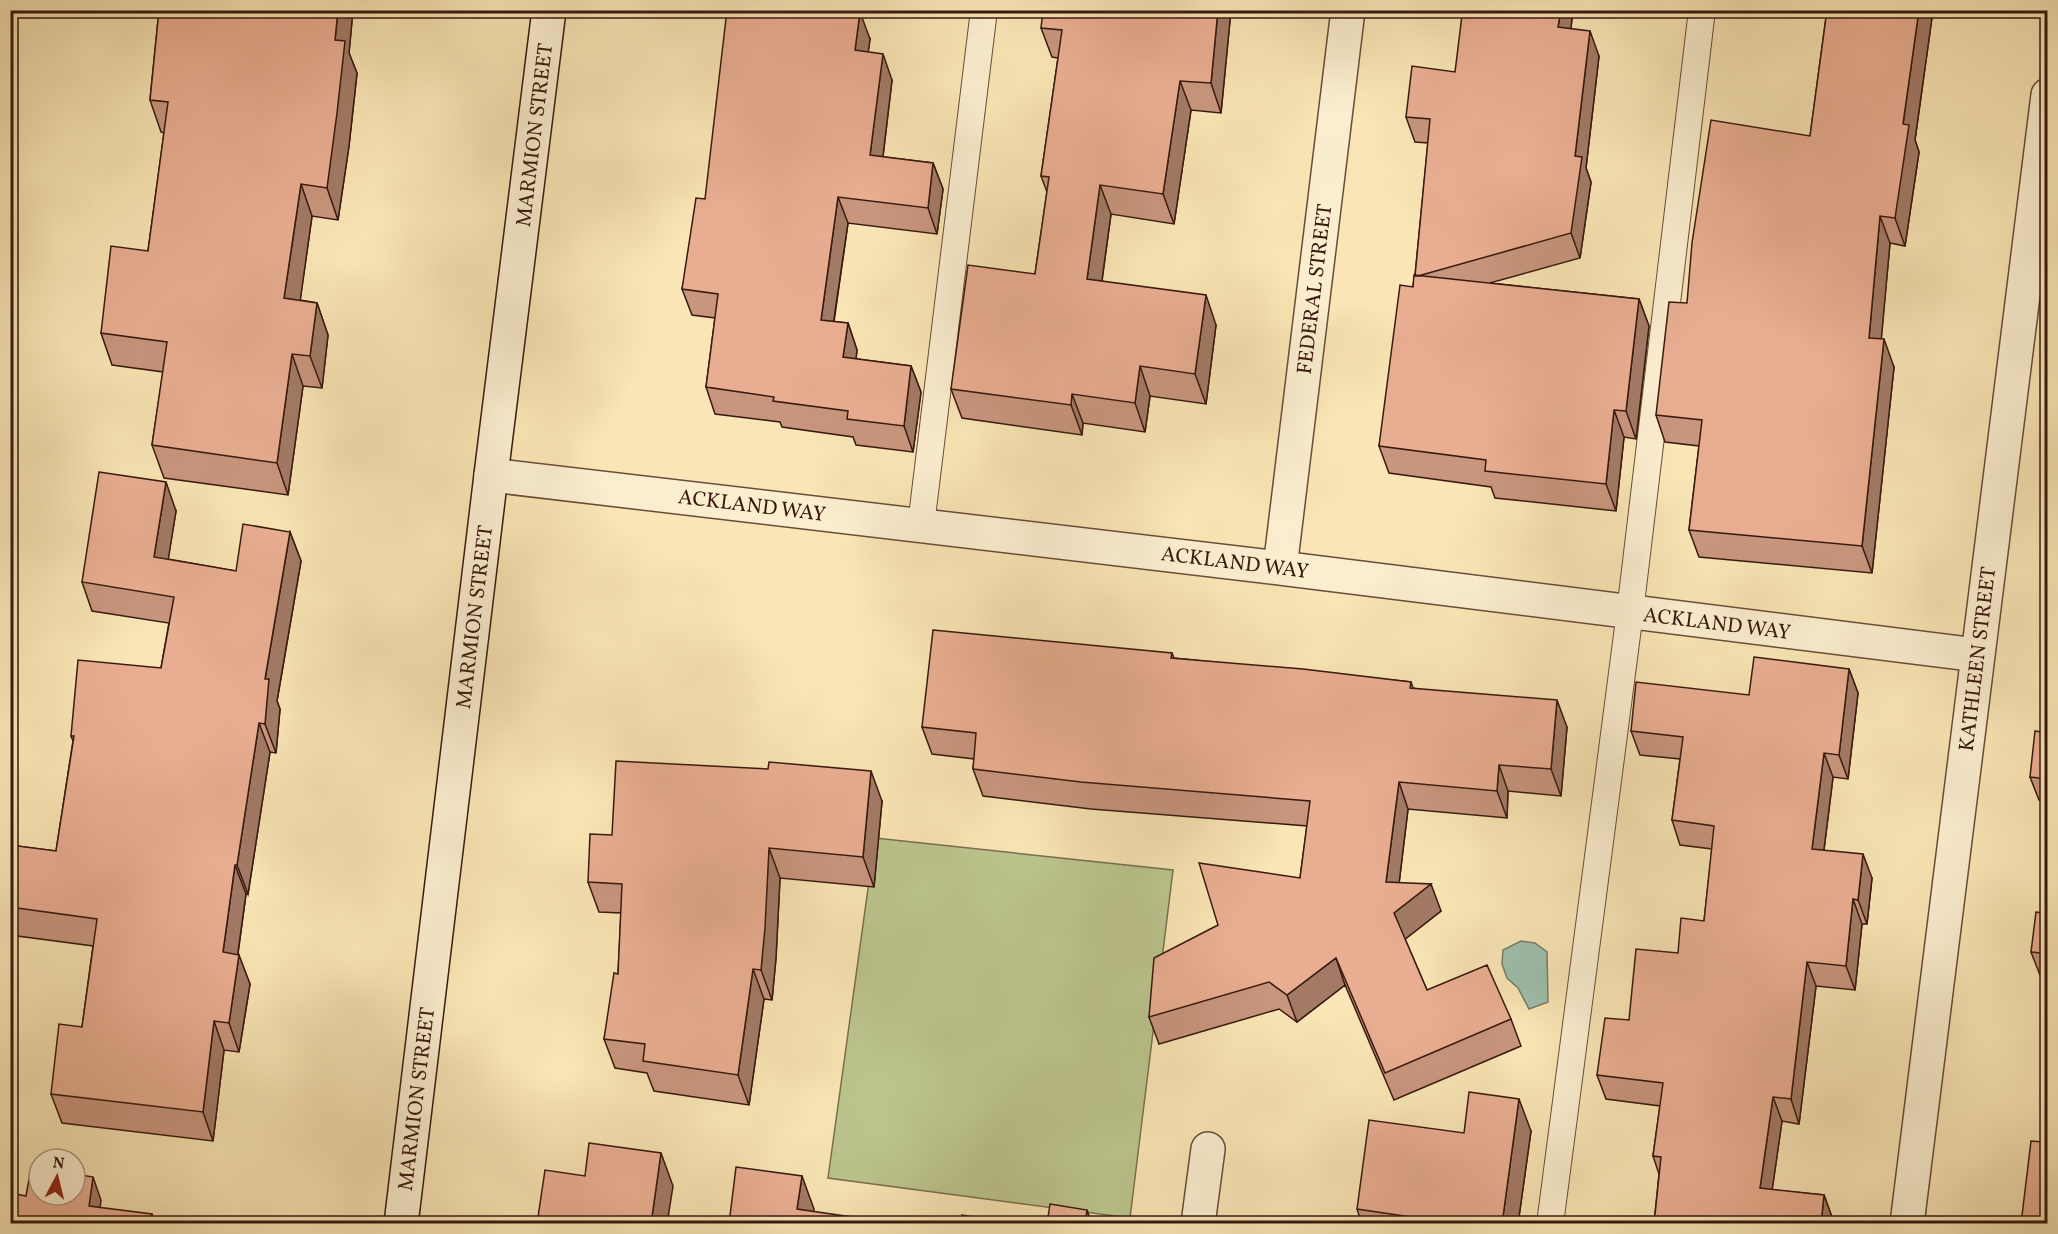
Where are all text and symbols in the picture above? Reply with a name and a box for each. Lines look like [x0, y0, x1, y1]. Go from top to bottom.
street label: MARMION STREET [510, 42, 561, 229]
street label: FEDERAL STREET [1291, 202, 1340, 376]
street label: ACKLAND WAY [676, 483, 827, 530]
street label: MARMION STREET [450, 524, 501, 711]
street label: ACKLAND WAY [1159, 540, 1310, 587]
street label: KATHLEEN STREET [1953, 565, 2004, 753]
street label: ACKLAND WAY [1641, 601, 1792, 648]
street label: MARMION STREET [392, 1006, 443, 1193]
north arrow [27, 1147, 87, 1207]
text: N [51, 1152, 66, 1176]

